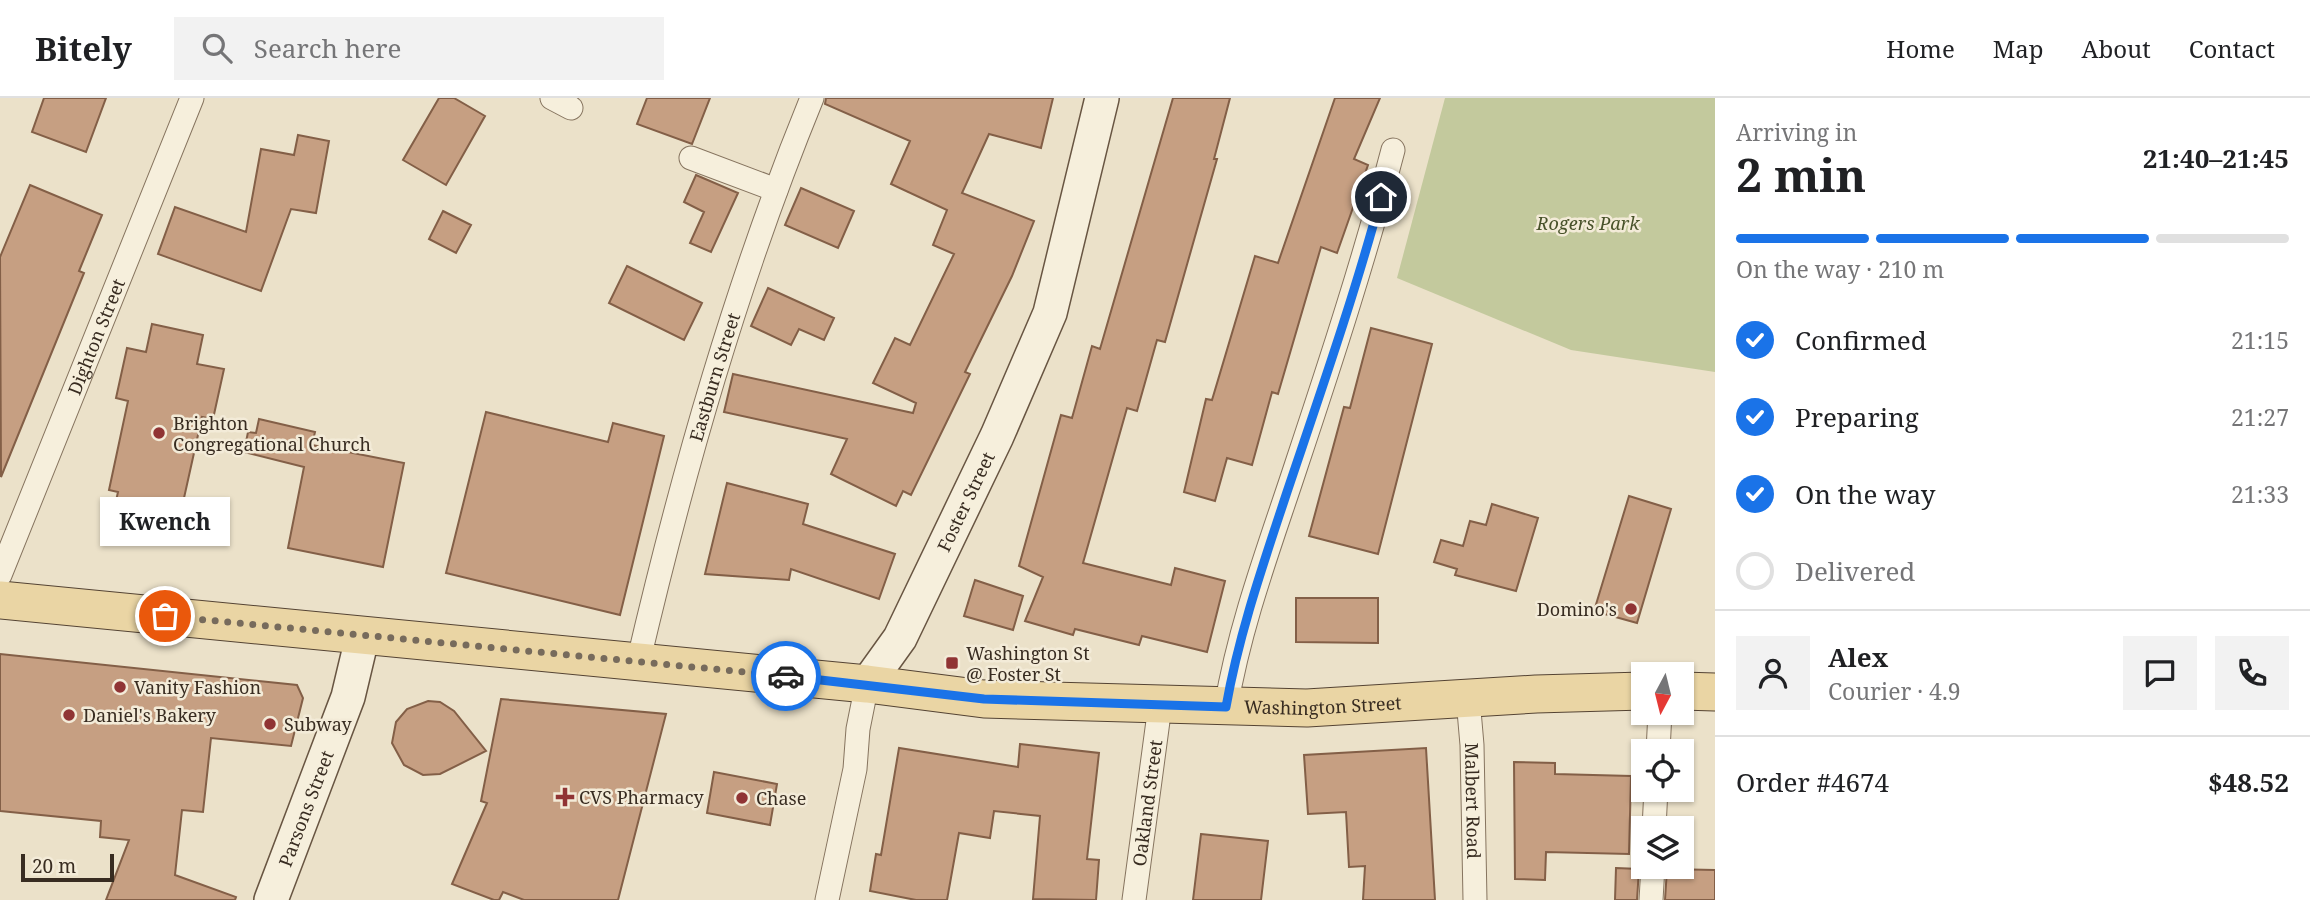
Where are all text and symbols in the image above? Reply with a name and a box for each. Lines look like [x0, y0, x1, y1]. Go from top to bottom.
search box [174, 17, 664, 80]
text: Bitely [35, 26, 132, 71]
icon: search [198, 29, 236, 67]
text: Search here [254, 30, 401, 66]
text: Home [1886, 32, 1955, 65]
text: Map [1993, 32, 2044, 65]
text: About [2082, 32, 2151, 65]
text: Contact [2189, 32, 2275, 65]
text: Arriving in [1736, 116, 1857, 148]
text: 21:40–21:45 [2143, 140, 2289, 176]
text: 2 min [1736, 143, 1866, 205]
pin [1351, 167, 1411, 227]
icon: home [1362, 178, 1400, 216]
park label: Rogers Park [1536, 211, 1640, 235]
text: On the way · 210 m [1736, 253, 1944, 285]
street label: Dighton Street [62, 275, 130, 398]
street label: Eastburn Street [684, 310, 745, 444]
icon: check [1736, 321, 1774, 359]
text: Confirmed [1795, 322, 1927, 358]
text: 21:15 [2231, 324, 2289, 356]
icon: check [1736, 398, 1774, 436]
text: Preparing [1795, 399, 1919, 435]
text: 21:27 [2231, 401, 2289, 433]
place label: Brighton Congregational Church [173, 411, 371, 456]
marker: Brighton Congregational Church [151, 425, 167, 441]
street label: Foster Street [931, 448, 1000, 555]
icon: check [1736, 475, 1774, 513]
text: On the way [1795, 476, 1935, 512]
text: 21:33 [2231, 478, 2289, 510]
callout: Kwench [100, 497, 230, 546]
text: Kwench [119, 505, 211, 537]
text: Delivered [1795, 553, 1915, 589]
pin [135, 586, 195, 646]
icon: bag [146, 597, 184, 635]
place label: Domino's [1537, 597, 1617, 621]
marker: Domino's [1623, 601, 1639, 617]
button: person [1736, 636, 1810, 710]
button: chat [2123, 636, 2197, 710]
button: phone [2215, 636, 2289, 710]
text: Alex [1828, 639, 1888, 675]
courier [751, 641, 821, 711]
place label: Washington St @ Foster St [966, 641, 1089, 686]
marker: Washington St @ Foster St [944, 655, 960, 671]
icon: car [767, 657, 805, 695]
north arrow [1631, 662, 1694, 724]
map controls [1631, 662, 1694, 879]
place label: Vanity Fashion [134, 675, 261, 699]
text: Courier · 4.9 [1828, 675, 1961, 707]
marker: Vanity Fashion [112, 679, 128, 695]
street label: Washington Street [1244, 690, 1402, 720]
place label: Daniel's Bakery [83, 703, 217, 727]
marker: Daniel's Bakery [61, 707, 77, 723]
place label: Subway [284, 712, 353, 736]
marker: Subway [262, 716, 278, 732]
street label: Oakland Street [1127, 738, 1167, 868]
button: locate [1631, 739, 1694, 802]
street label: Malbert Road [1460, 742, 1486, 859]
street label: Parsons Street [273, 747, 339, 870]
text: Order #4674 [1736, 764, 1889, 800]
text: $48.52 [2208, 764, 2289, 800]
place label: CVS Pharmacy [579, 785, 705, 809]
place label: Chase [756, 786, 806, 810]
marker: CVS Pharmacy [557, 789, 573, 805]
marker: Chase [734, 790, 750, 806]
button: layers [1631, 816, 1694, 879]
scale bar [21, 851, 114, 883]
text: 20 m [32, 853, 76, 879]

